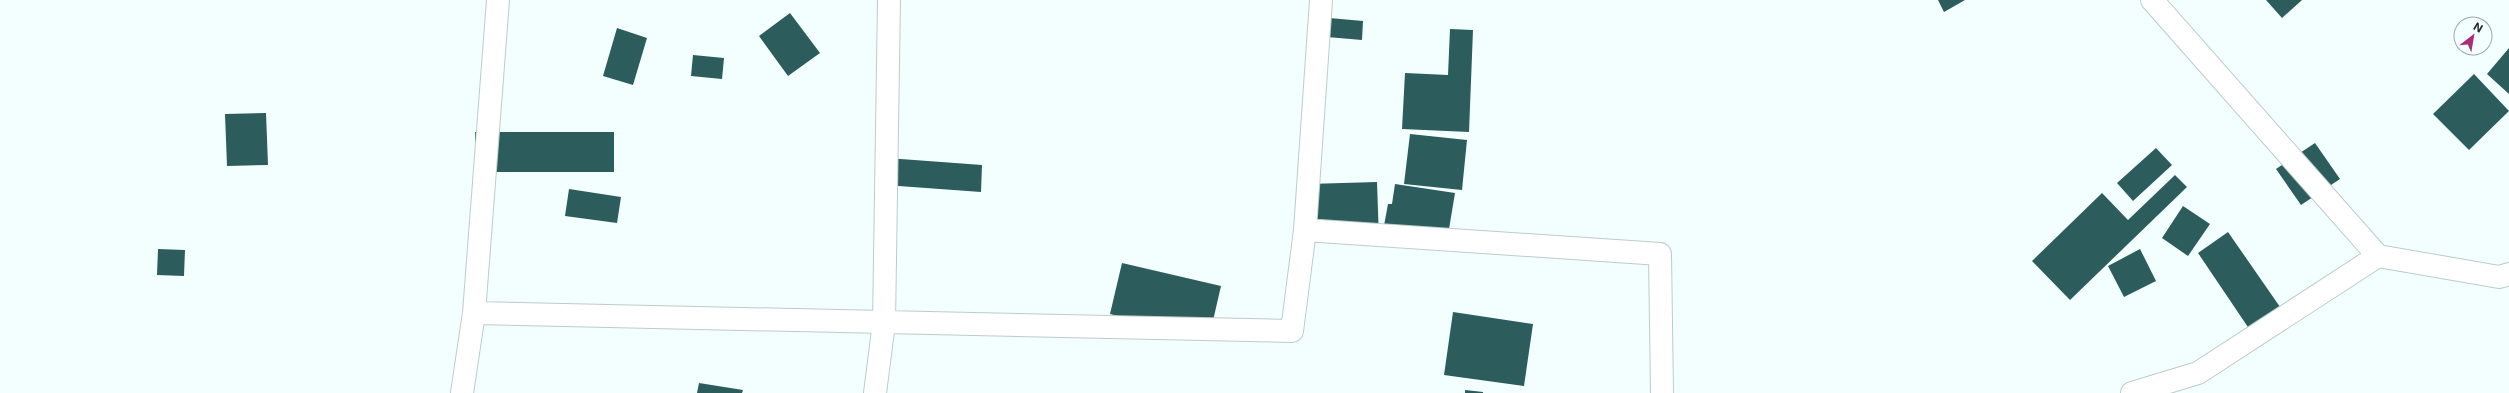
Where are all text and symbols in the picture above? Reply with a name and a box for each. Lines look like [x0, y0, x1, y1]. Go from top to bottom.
north arrow [2453, 16, 2493, 56]
text: N [2471, 19, 2485, 36]

